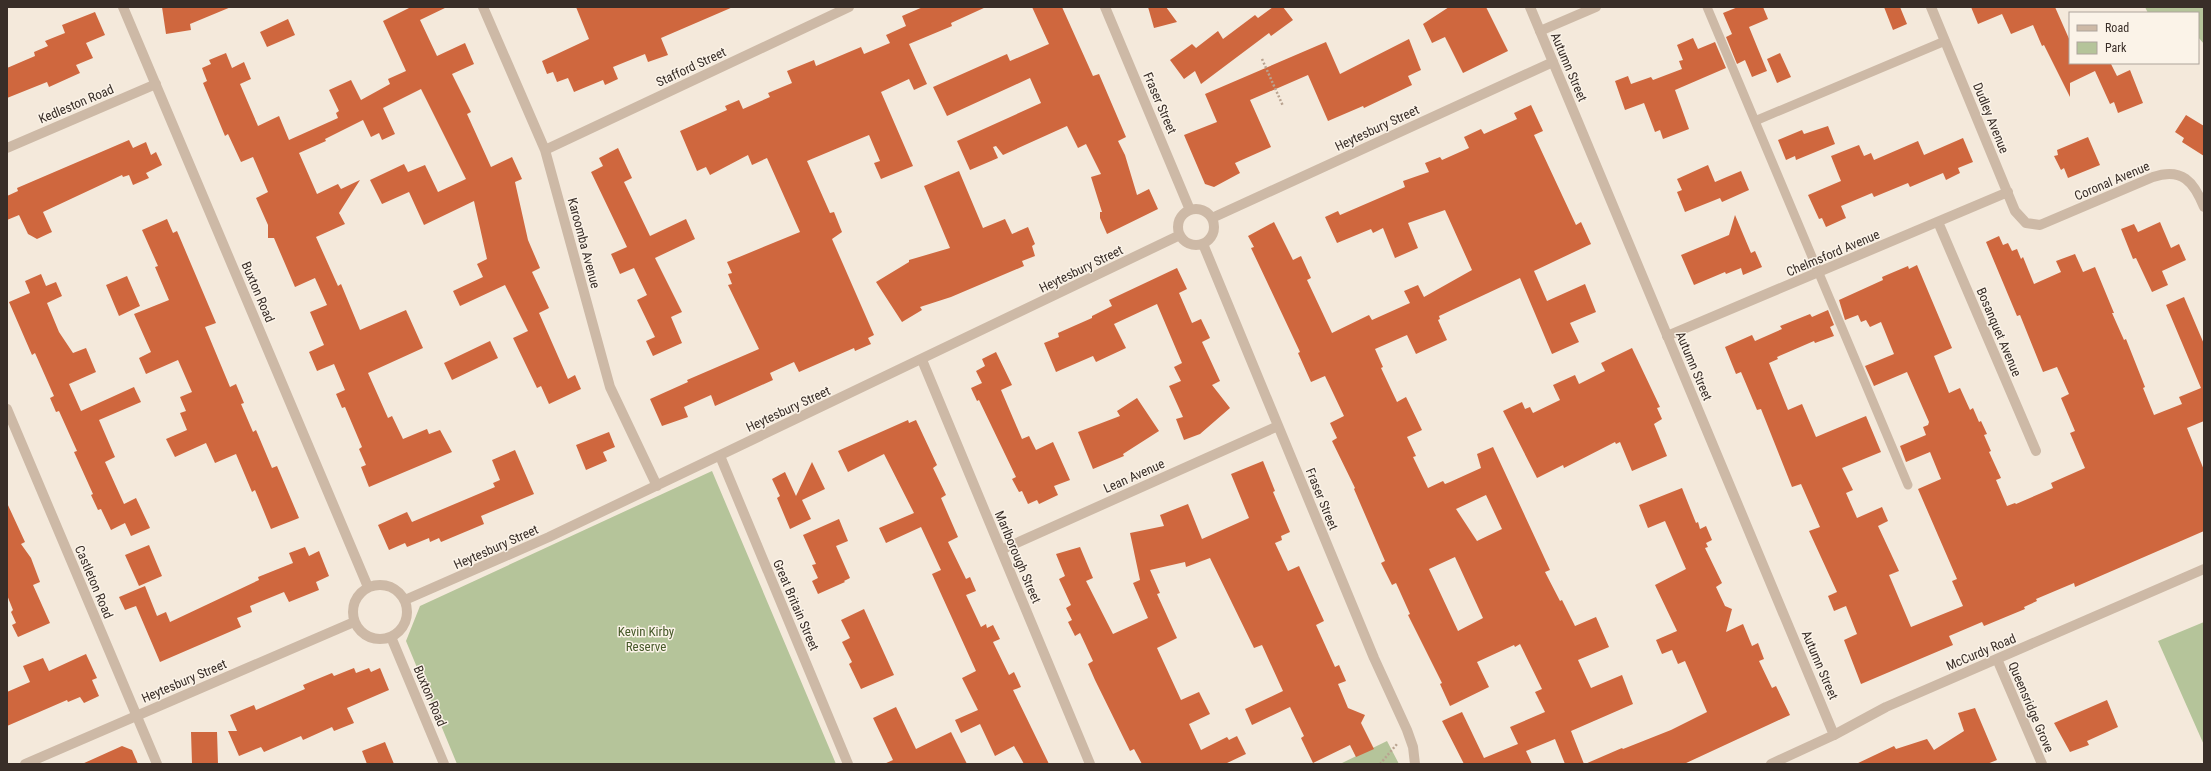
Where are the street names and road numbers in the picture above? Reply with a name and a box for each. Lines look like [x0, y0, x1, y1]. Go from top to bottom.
street label: Autumn Street [1548, 30, 1590, 104]
street label: Stafford Street [654, 44, 728, 90]
street label: Fraser Street [1140, 70, 1180, 136]
street label: Dudley Avenue [1970, 80, 2012, 156]
street label: Kedleston Road [36, 81, 116, 127]
street label: Heytesbury Street [1333, 102, 1422, 154]
street label: Coronal Avenue [2072, 158, 2152, 204]
street label: Karoomba Avenue [565, 196, 603, 290]
street label: Chelmsford Avenue [1784, 227, 1882, 279]
street label: Heytesbury Street [1037, 242, 1125, 296]
street label: Buxton Road [238, 259, 278, 325]
street label: Bosanquet Avenue [1973, 285, 2025, 379]
street label: Autumn Street [1673, 329, 1715, 403]
street label: Heytesbury Street [744, 383, 833, 435]
street label: Lean Avenue [1101, 456, 1167, 496]
street label: Fraser Street [1303, 466, 1341, 532]
street label: Marlborough Street [992, 509, 1044, 605]
street label: Heytesbury Street [451, 522, 541, 572]
street label: Castleton Road [72, 543, 116, 621]
street label: Great Britain Street [770, 557, 822, 653]
street label: Autumn Street [1799, 628, 1841, 702]
street label: McCurdy Road [1944, 631, 2018, 673]
street label: Heytesbury Street [139, 656, 229, 706]
street label: Queensridge Grove [2005, 659, 2057, 755]
street label: Buxton Road [410, 663, 450, 729]

